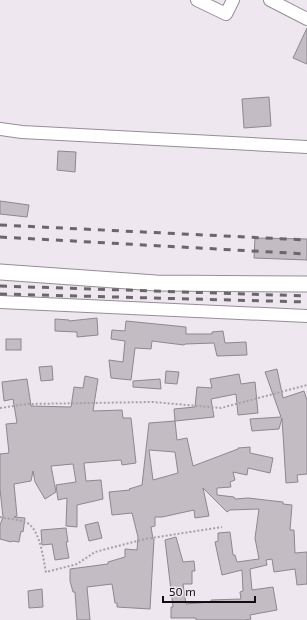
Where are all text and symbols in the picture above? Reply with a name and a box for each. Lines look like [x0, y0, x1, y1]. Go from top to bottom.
scale bar [163, 578, 255, 604]
text: 50 m [169, 584, 196, 598]

